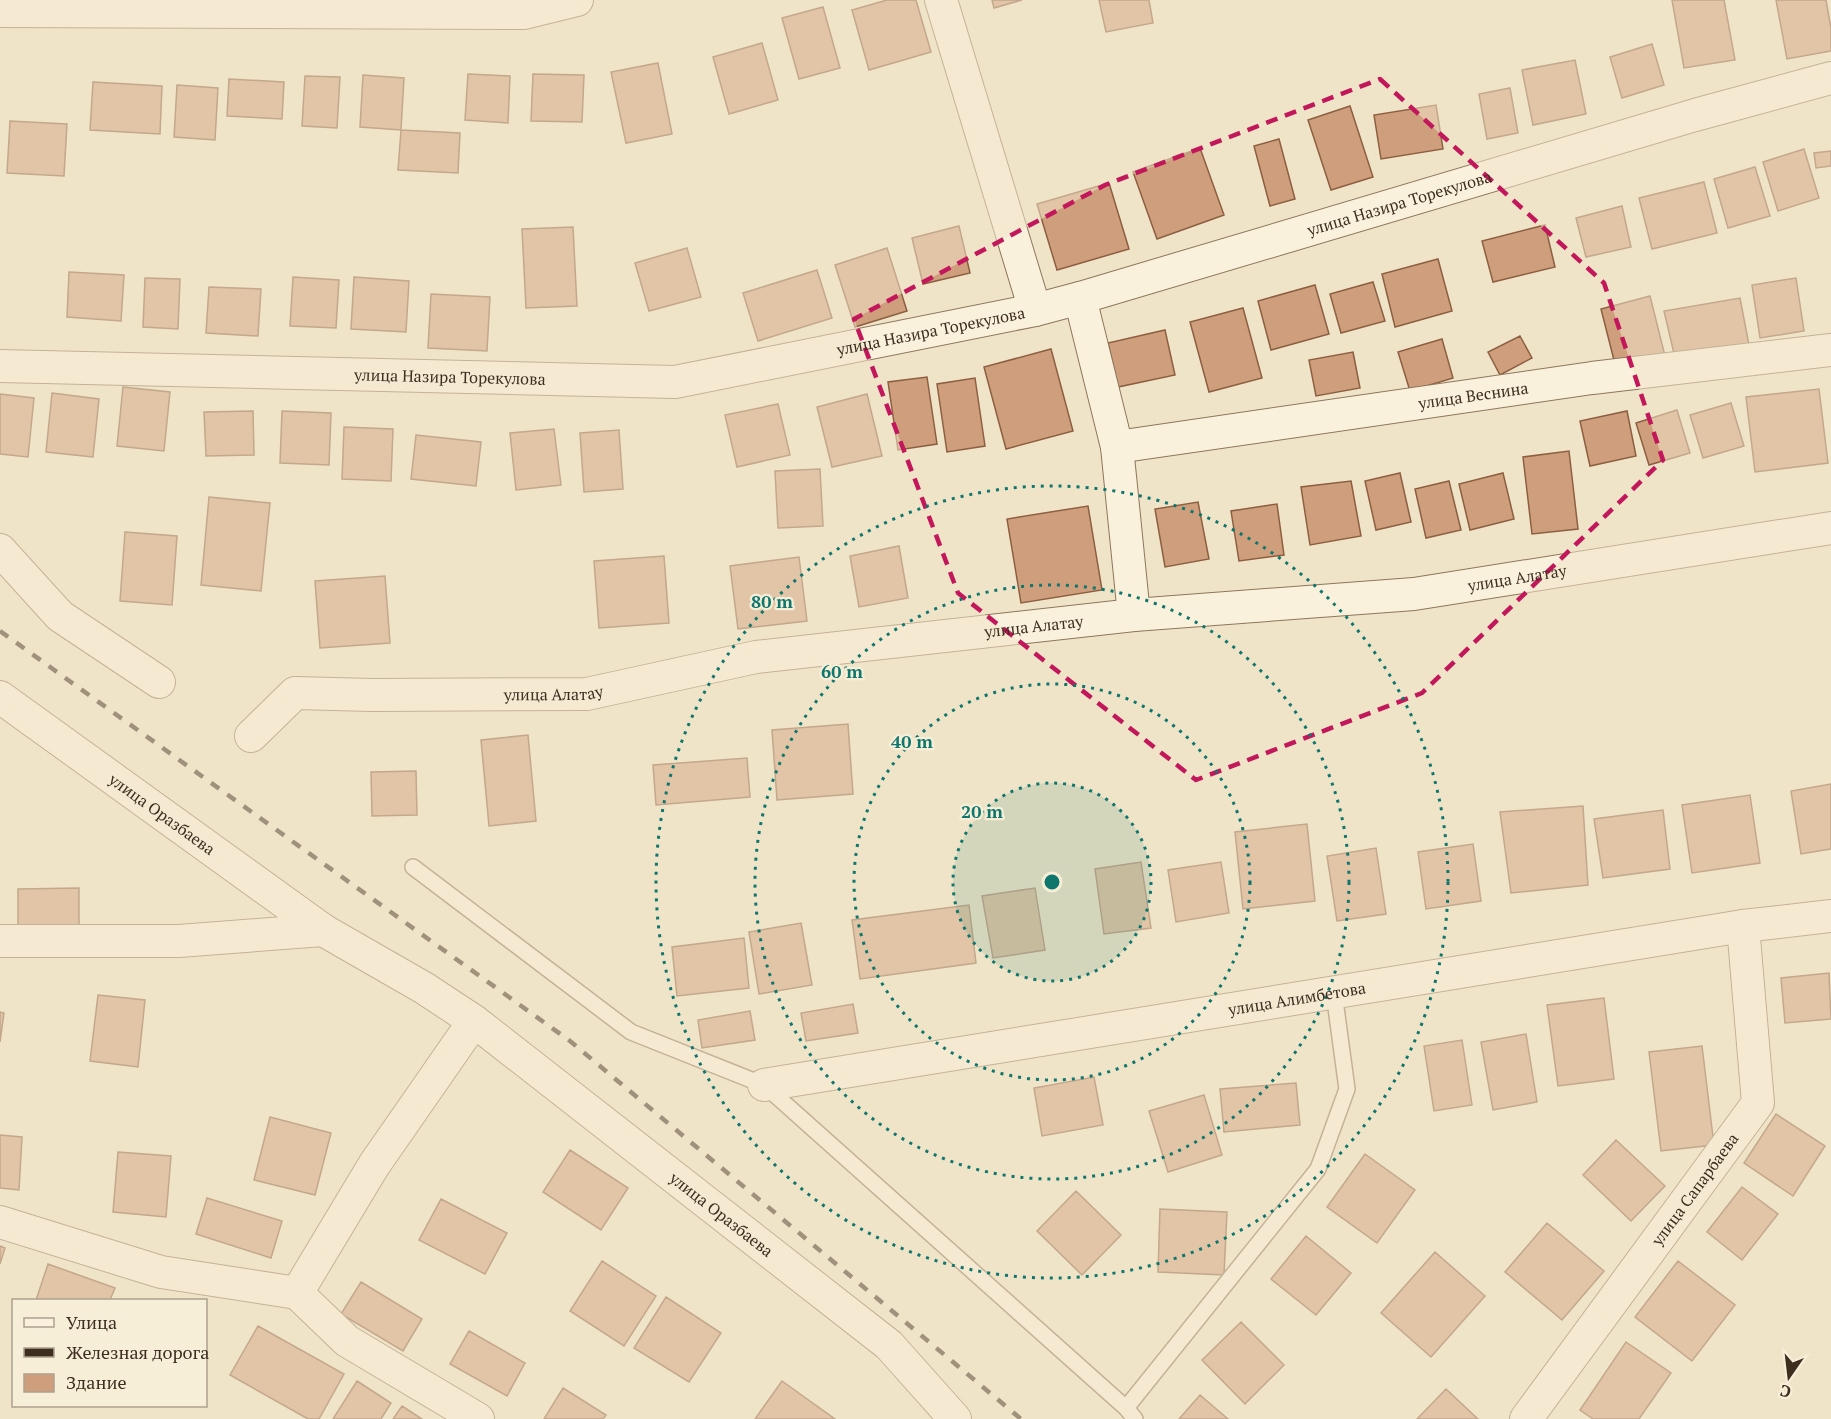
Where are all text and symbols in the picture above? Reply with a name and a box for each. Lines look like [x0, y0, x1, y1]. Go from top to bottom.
street label: улица Назира Торекулова [1303, 165, 1494, 241]
street label: улица Назира Торекулова [834, 301, 1027, 361]
street label: улица Назира Торекулова [353, 363, 546, 390]
street label: улица Веснина [1416, 376, 1530, 414]
street label: улица Алатау [1465, 559, 1569, 596]
text: 80 m [751, 589, 793, 613]
street label: улица Алатау [982, 610, 1085, 643]
text: 60 m [821, 659, 863, 683]
street label: улица Алатау [503, 680, 606, 705]
text: 40 m [891, 729, 933, 753]
street label: улица Оразбаева [104, 768, 220, 860]
text: 20 m [961, 799, 1003, 823]
centre of rings [1042, 872, 1062, 892]
street label: улица Алимбетова [1226, 976, 1367, 1021]
street label: улица Сапарбаева [1645, 1128, 1743, 1251]
street label: улица Оразбаева [664, 1166, 778, 1262]
legend [12, 1299, 207, 1407]
text: Улица [66, 1310, 117, 1334]
text: Железная дорога [66, 1340, 209, 1364]
north arrow [1759, 1347, 1819, 1407]
text: Здание [66, 1370, 126, 1394]
text: С [1778, 1380, 1793, 1403]

